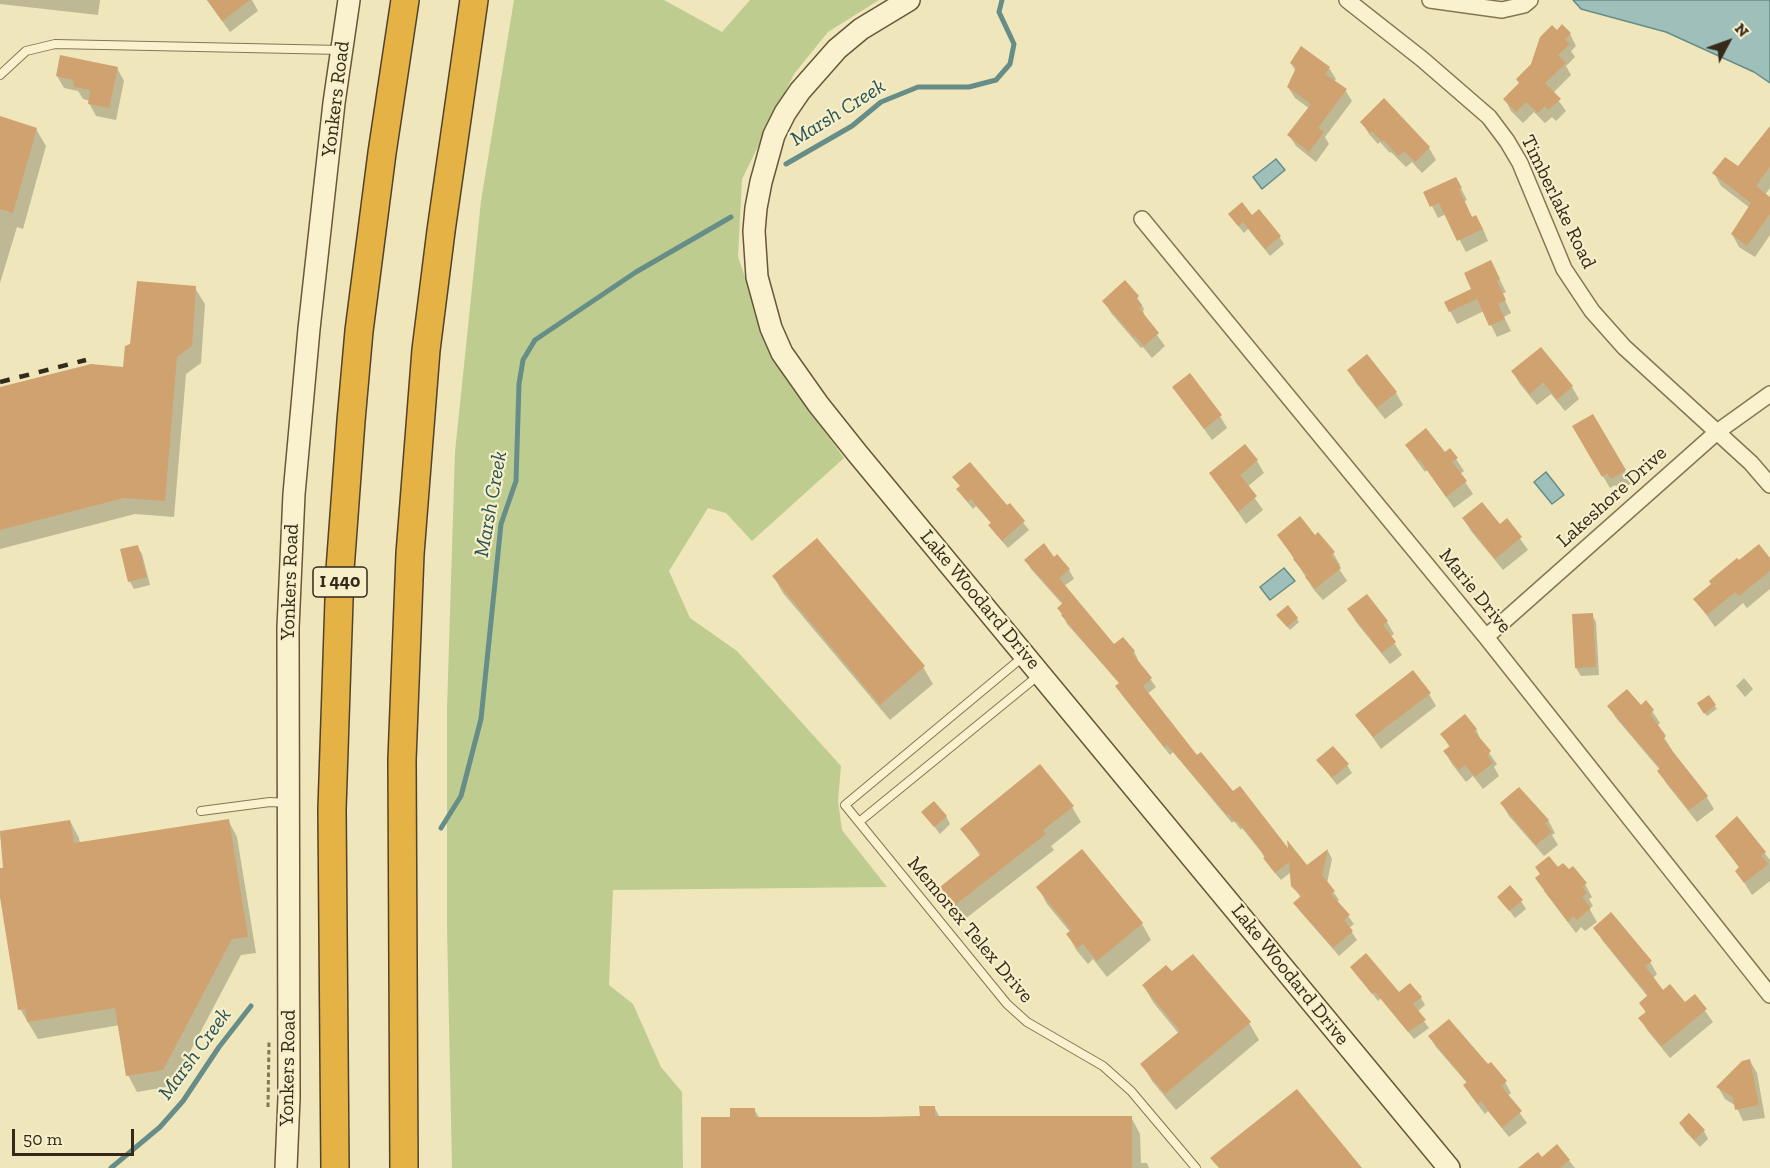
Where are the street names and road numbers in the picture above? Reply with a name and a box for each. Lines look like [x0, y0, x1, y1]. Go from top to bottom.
street label: Yonkers Road [317, 40, 355, 158]
street label: Timberlake Road [1515, 131, 1601, 273]
street label: Lakeshore Drive [1552, 441, 1672, 553]
street label: Yonkers Road [276, 523, 304, 641]
street label: Lake Woodard Drive [915, 525, 1045, 675]
street label: Marie Drive [1434, 544, 1516, 638]
road number: I 440 [313, 567, 367, 597]
street label: Memorex Telex Drive [902, 852, 1038, 1008]
street label: Lake Woodard Drive [1226, 900, 1354, 1050]
street label: Yonkers Road [275, 1009, 301, 1127]

